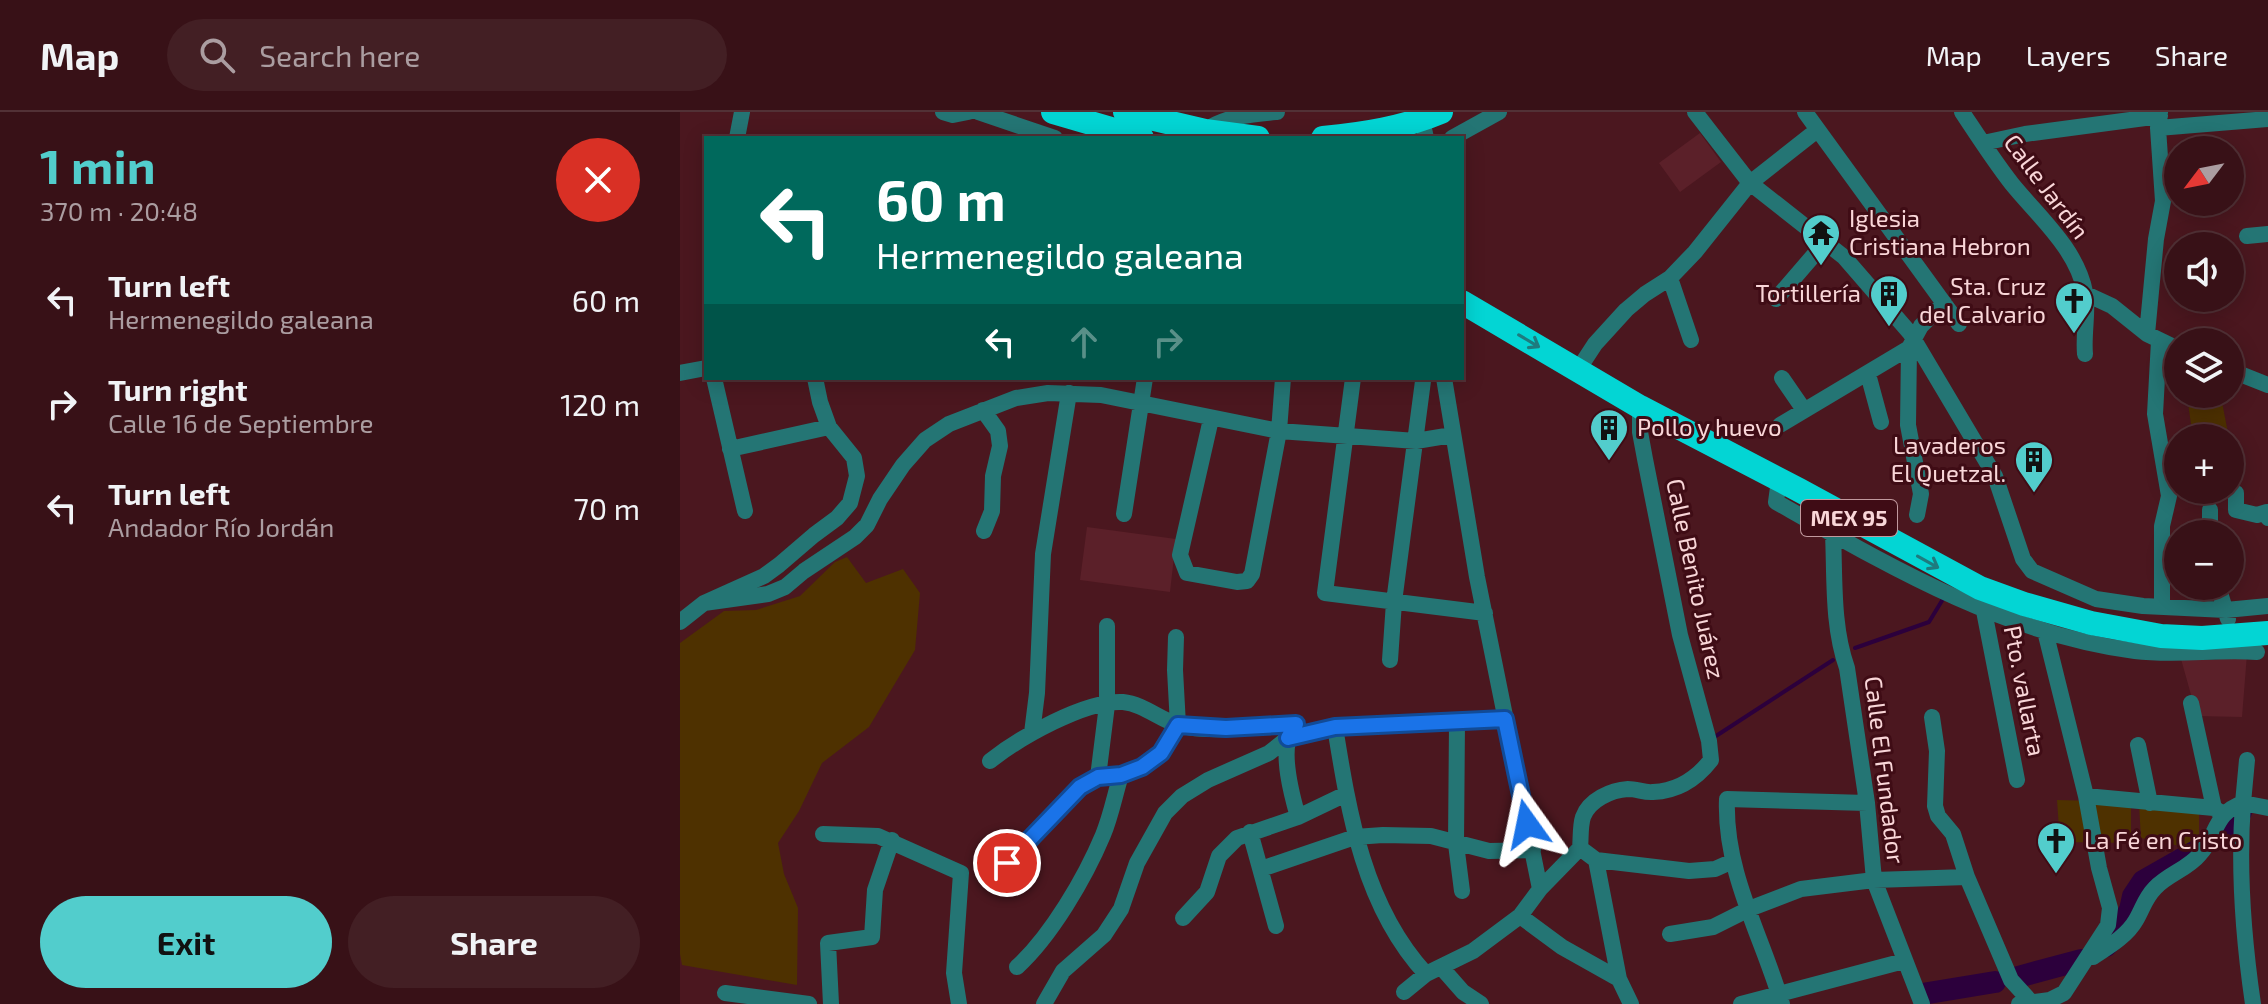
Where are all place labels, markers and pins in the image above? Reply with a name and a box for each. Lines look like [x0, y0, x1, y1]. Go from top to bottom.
place label: Iglesia Cristiana Hebron [1849, 203, 2031, 260]
temple icon: Iglesia Cristiana Hebron [1800, 212, 1842, 267]
place label: Sta. Cruz del Calvario [1919, 271, 2046, 328]
building icon: Tortillería [1868, 273, 1910, 328]
place label: Tortillería [1755, 278, 1861, 307]
church icon: Sta. Cruz del Calvario [2053, 280, 2095, 335]
building icon: Pollo y huevo [1588, 407, 1630, 462]
place label: Pollo y huevo [1637, 412, 1782, 441]
place label: Lavaderos El Quetzal. [1891, 430, 2006, 487]
building icon: Lavaderos El Quetzal. [2013, 439, 2055, 494]
church icon: La Fé en Cristo [2035, 820, 2077, 875]
place label: La Fé en Cristo [2084, 825, 2242, 854]
pin [973, 829, 1041, 897]

